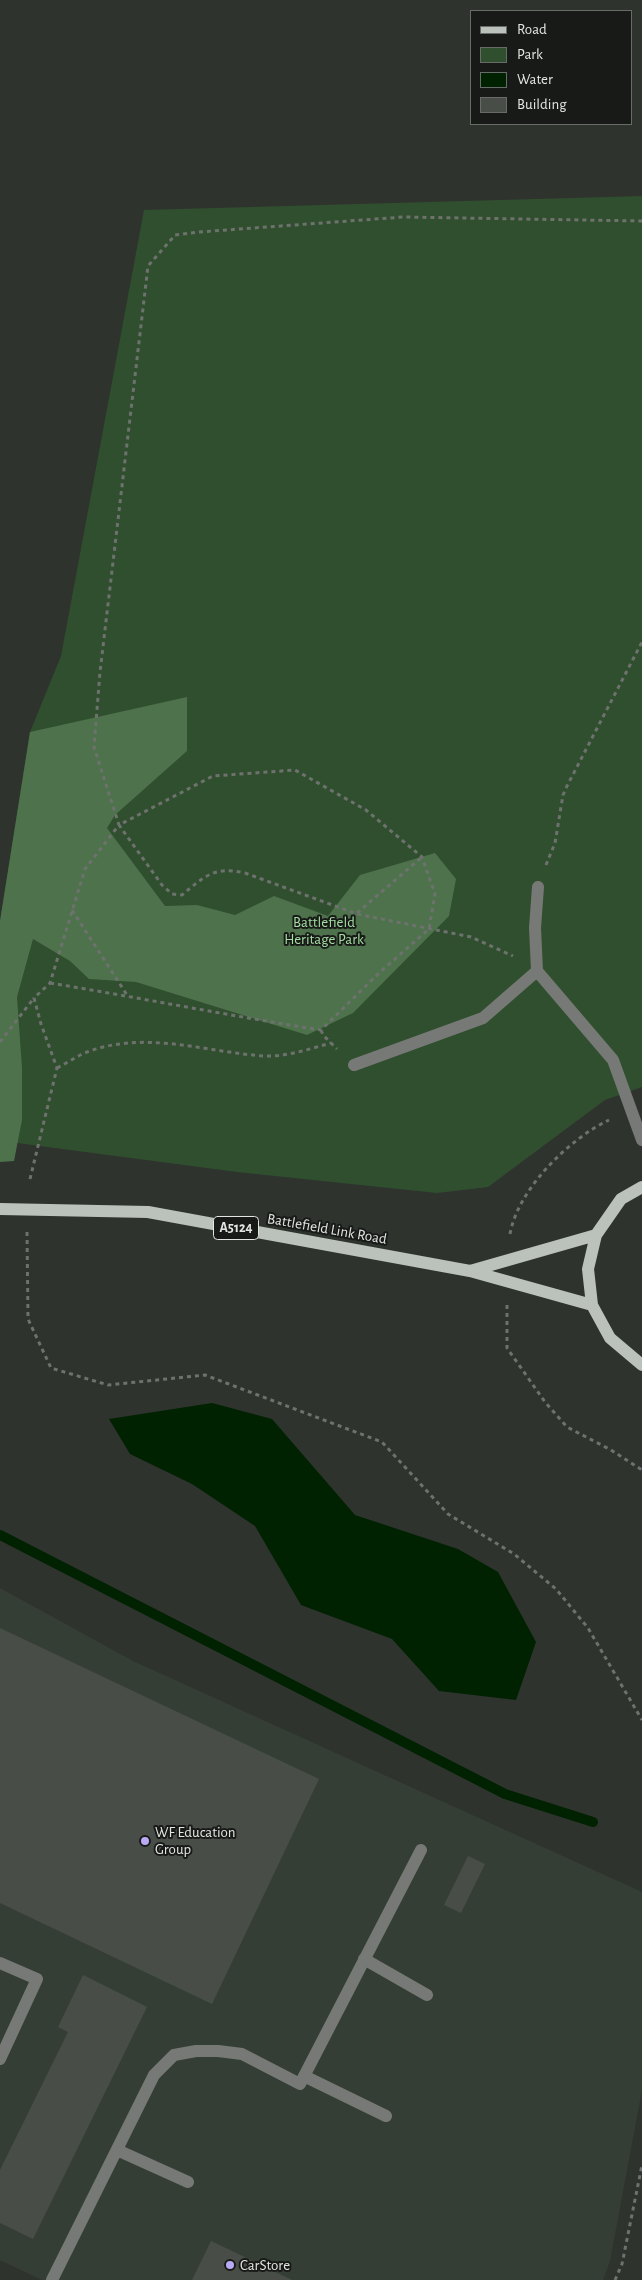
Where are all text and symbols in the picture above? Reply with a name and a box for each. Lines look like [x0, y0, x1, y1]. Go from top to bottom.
legend [470, 10, 632, 125]
text: Road [517, 22, 547, 37]
text: Park [517, 47, 543, 62]
text: Water [517, 72, 553, 87]
text: Building [517, 97, 567, 112]
park label: Battlefield Heritage Park [284, 913, 364, 948]
street label: Battlefield Link Road [266, 1210, 388, 1248]
road number: A5124 [214, 1216, 258, 1240]
place label: WF Education Group [155, 1823, 236, 1858]
marker: WF Education Group [139, 1835, 151, 1847]
place label: CarStore [240, 2256, 290, 2274]
marker: CarStore [224, 2259, 236, 2271]

